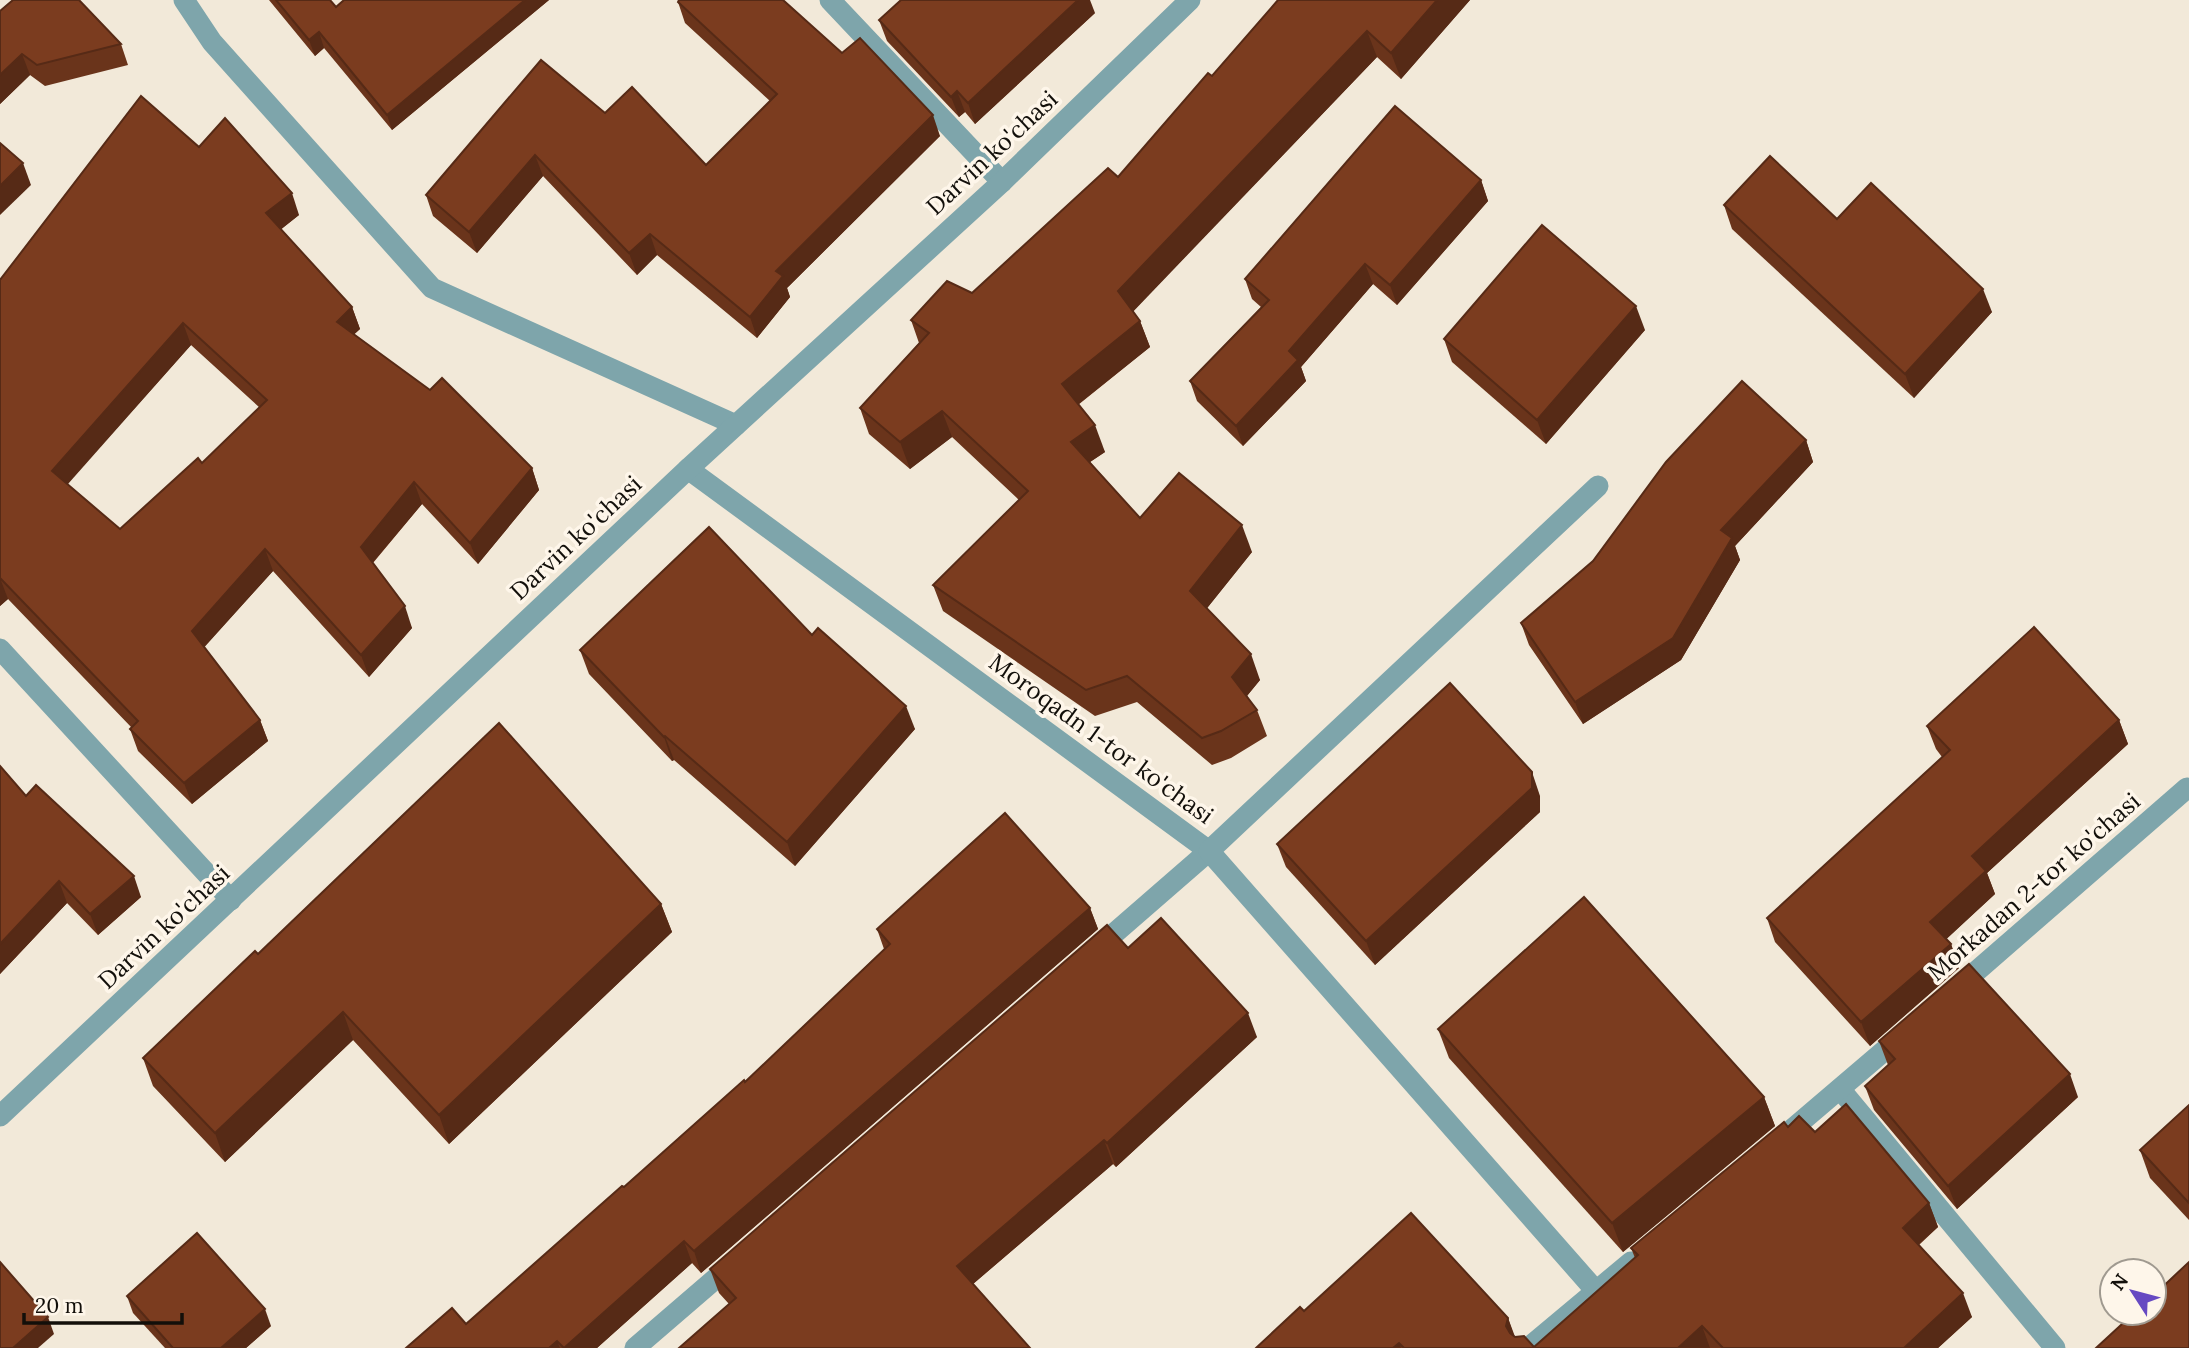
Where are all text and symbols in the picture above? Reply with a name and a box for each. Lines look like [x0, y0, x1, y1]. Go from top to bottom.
street label: Darvin ko'chasi [919, 84, 1064, 222]
street label: Darvin ko'chasi [503, 469, 648, 607]
street label: Morоqadn 1-tor ko'chasi [983, 647, 1220, 831]
street label: Morkadan 2-tor ko'chasi [1921, 786, 2146, 987]
street label: Darvin ko'chasi [91, 858, 236, 996]
north arrow [2098, 1257, 2168, 1327]
text: N [2105, 1269, 2133, 1295]
scale bar [24, 1282, 182, 1326]
text: 20 m [35, 1292, 84, 1319]

